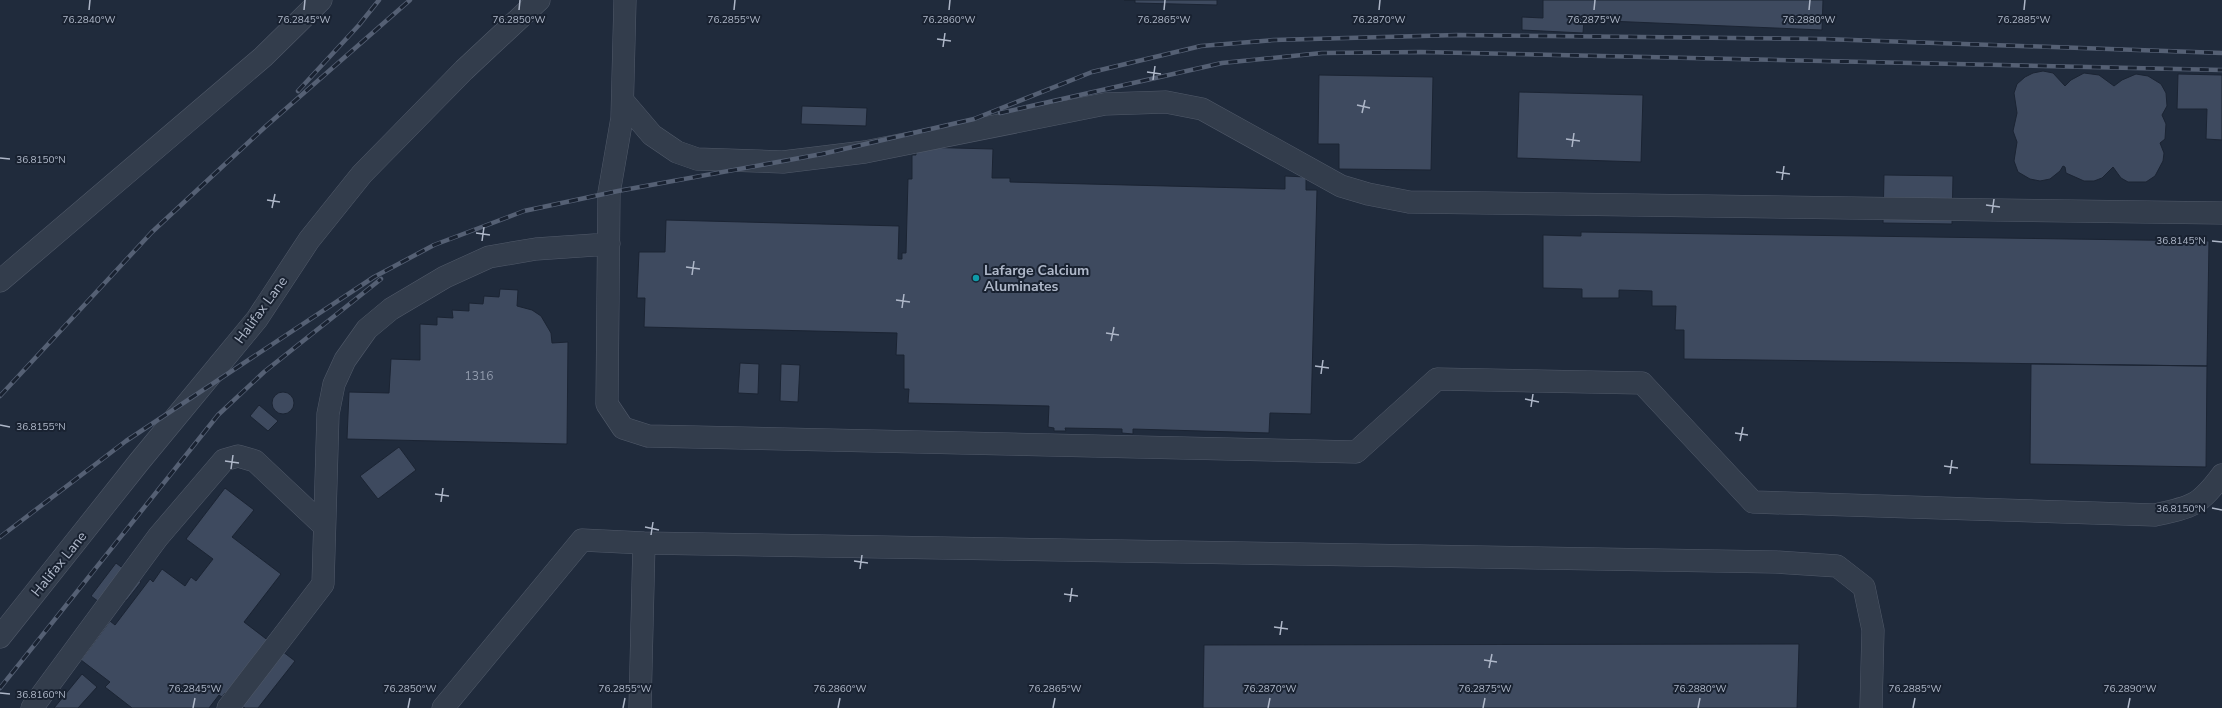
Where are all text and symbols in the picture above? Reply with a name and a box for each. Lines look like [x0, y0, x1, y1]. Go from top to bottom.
text: 76.2840°W [62, 13, 116, 27]
text: 76.2845°W [277, 13, 331, 27]
text: 76.2850°W [492, 13, 546, 27]
text: 76.2855°W [707, 13, 761, 27]
text: 76.2860°W [922, 13, 976, 27]
text: 76.2865°W [1137, 13, 1191, 27]
text: 76.2870°W [1352, 13, 1406, 27]
text: 76.2875°W [1567, 13, 1621, 27]
text: 76.2880°W [1782, 13, 1836, 27]
text: 76.2885°W [1997, 13, 2051, 27]
text: 36.8150°N [16, 153, 66, 167]
text: 36.8145°N [2156, 234, 2206, 248]
place label: Lafarge Calcium Aluminates [984, 261, 1089, 296]
street label: Halifax Lane [230, 273, 292, 347]
marker: Lafarge Calcium Aluminates [971, 273, 981, 283]
house number: 1316 [465, 368, 493, 384]
text: 36.8155°N [16, 420, 66, 434]
text: 36.8150°N [2156, 502, 2206, 516]
street label: Halifax Lane [27, 527, 91, 601]
text: 76.2845°W [168, 682, 222, 696]
text: 76.2850°W [383, 682, 437, 696]
text: 76.2855°W [598, 682, 652, 696]
text: 76.2860°W [813, 682, 867, 696]
text: 76.2865°W [1028, 682, 1082, 696]
text: 76.2870°W [1243, 682, 1297, 696]
text: 76.2875°W [1458, 682, 1512, 696]
text: 76.2880°W [1673, 682, 1727, 696]
text: 76.2885°W [1888, 682, 1942, 696]
text: 76.2890°W [2103, 682, 2157, 696]
text: 36.8160°N [16, 688, 66, 702]

